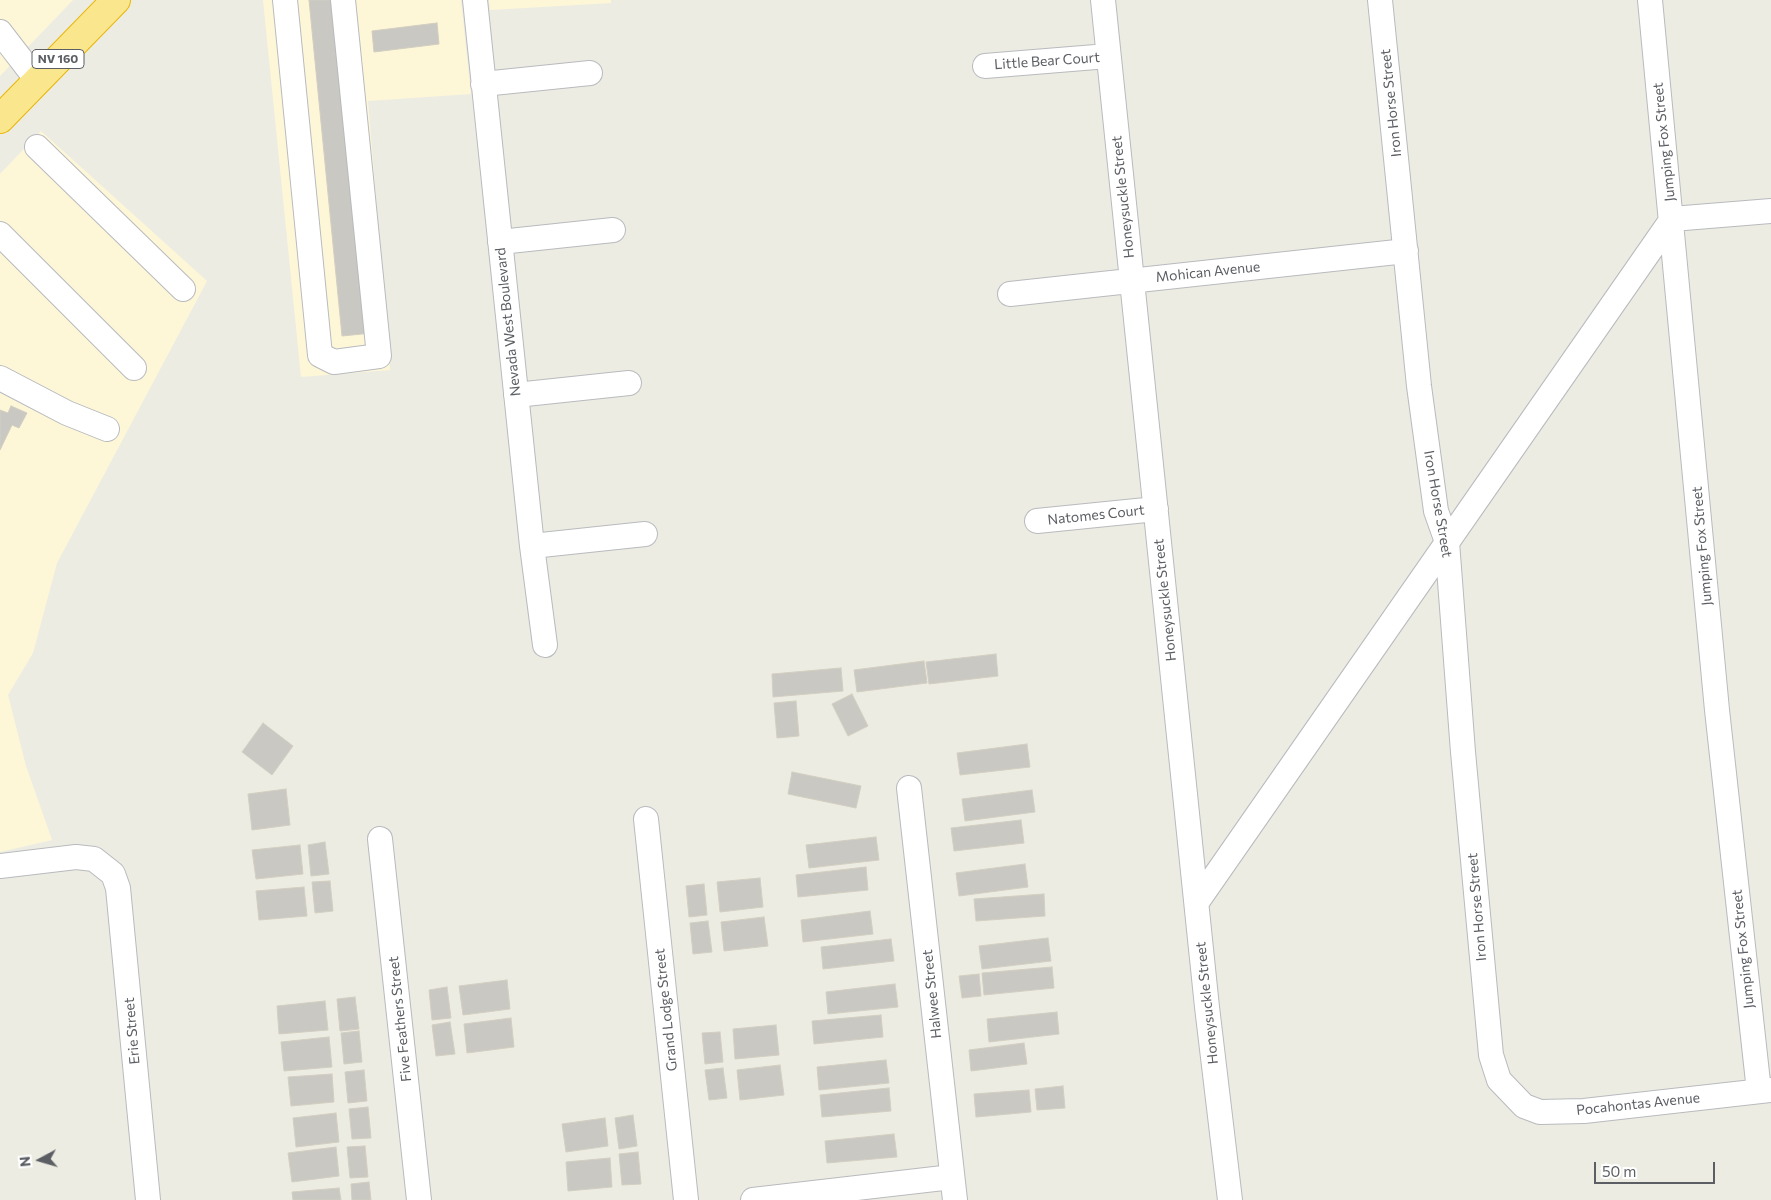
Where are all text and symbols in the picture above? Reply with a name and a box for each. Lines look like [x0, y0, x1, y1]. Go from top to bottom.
street label: Iron Horse Street [1377, 48, 1405, 158]
street label: Little Bear Court [994, 49, 1100, 73]
road number: NV 160 [32, 50, 84, 68]
street label: Jumping Fox Street [1649, 82, 1679, 202]
street label: Honeysuckle Street [1108, 135, 1138, 259]
street label: Nevada West Boulevard [492, 247, 524, 397]
street label: Mohican Avenue [1155, 258, 1261, 286]
street label: Iron Horse Street [1420, 449, 1456, 559]
street label: Jumping Fox Street [1688, 486, 1716, 606]
street label: Natomes Court [1047, 502, 1145, 528]
street label: Honeysuckle Street [1150, 538, 1180, 662]
street label: Iron Horse Street [1464, 852, 1490, 962]
street label: Jumping Fox Street [1728, 889, 1758, 1009]
street label: Honeysuckle Street [1192, 941, 1222, 1065]
street label: Grand Lodge Street [651, 948, 681, 1072]
street label: Halwee Street [919, 949, 945, 1039]
street label: Five Feathers Street [385, 955, 415, 1083]
street label: Erie Street [121, 997, 143, 1065]
street label: Pocahontas Avenue [1575, 1089, 1701, 1119]
north arrow [15, 1135, 65, 1185]
scale bar [1596, 1152, 1717, 1184]
text: N [16, 1156, 34, 1168]
text: 50 m [1602, 1162, 1636, 1180]

